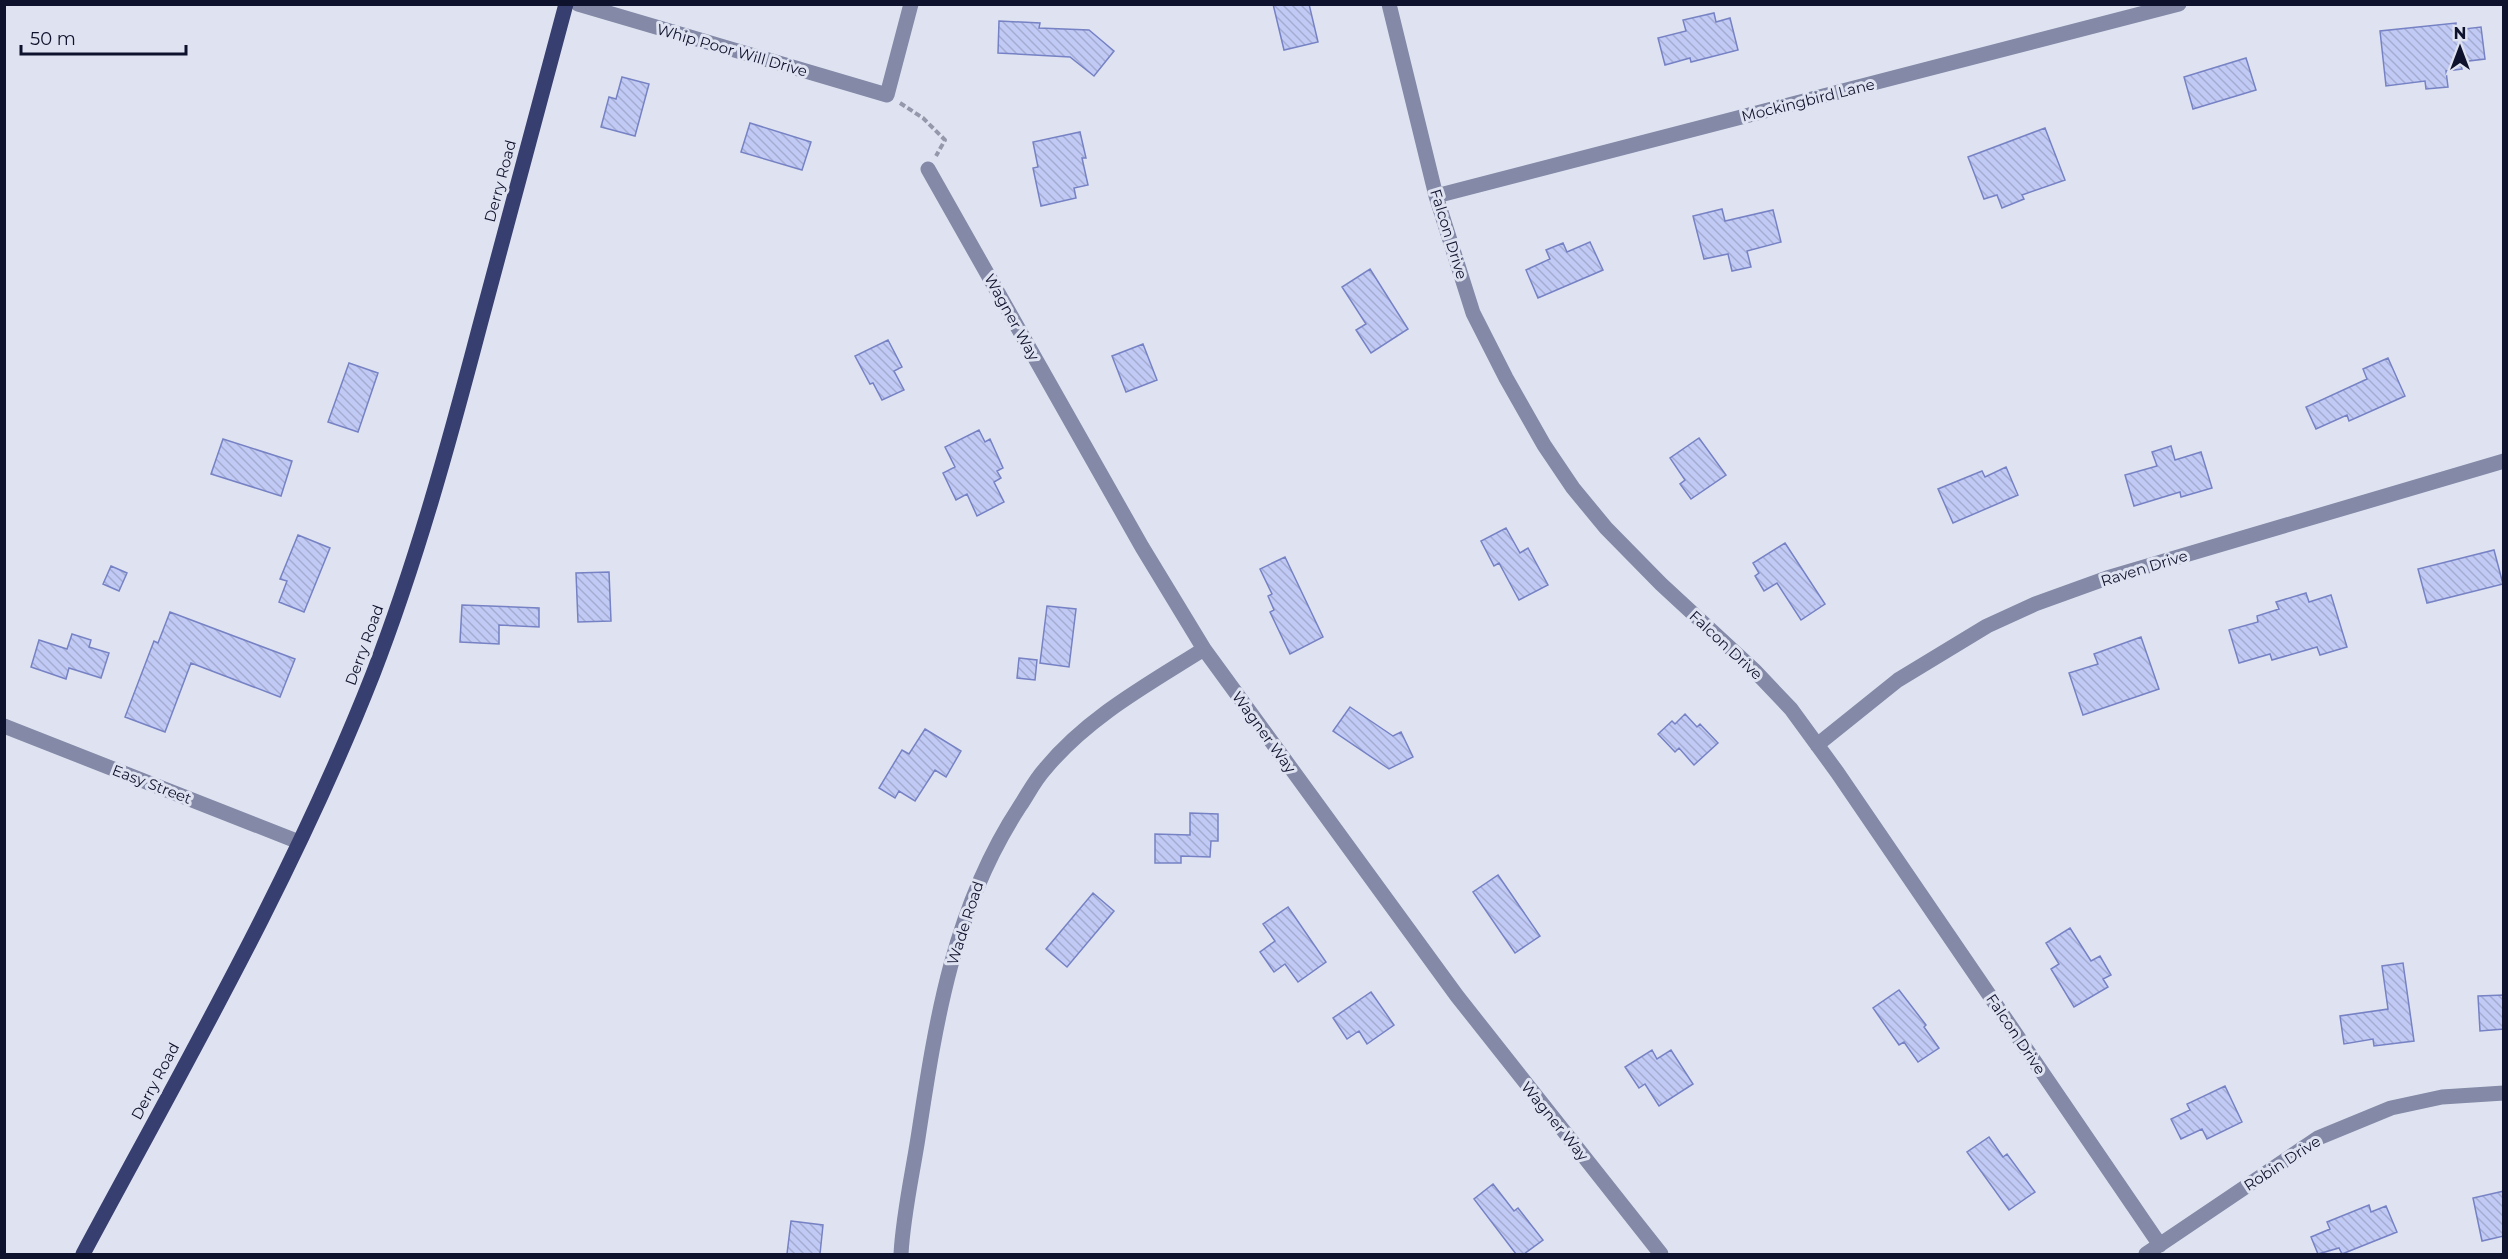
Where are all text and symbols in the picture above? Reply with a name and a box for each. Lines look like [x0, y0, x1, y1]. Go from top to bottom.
scale bar [21, 18, 186, 56]
north arrow [2430, 18, 2490, 78]
street label: Whip Poor Will Drive [655, 19, 809, 81]
text: N [2454, 24, 2466, 43]
text: 50 m [30, 28, 76, 50]
street label: Mockingbird Lane [1739, 74, 1877, 126]
street label: Derry Road [480, 138, 520, 224]
street label: Falcon Drive [1426, 187, 1472, 281]
street label: Wagner Way [980, 270, 1044, 365]
street label: Raven Drive [2098, 546, 2190, 590]
street label: Derry Road [341, 602, 387, 688]
street label: Falcon Drive [1685, 606, 1767, 684]
street label: Wagner Way [1228, 687, 1301, 777]
street label: Easy Street [110, 760, 194, 808]
street label: Wade Road [943, 879, 987, 967]
street label: Falcon Drive [1982, 990, 2050, 1078]
street label: Derry Road [127, 1039, 183, 1123]
street label: Wagner Way [1517, 1077, 1593, 1165]
street label: Robin Drive [2240, 1131, 2324, 1195]

